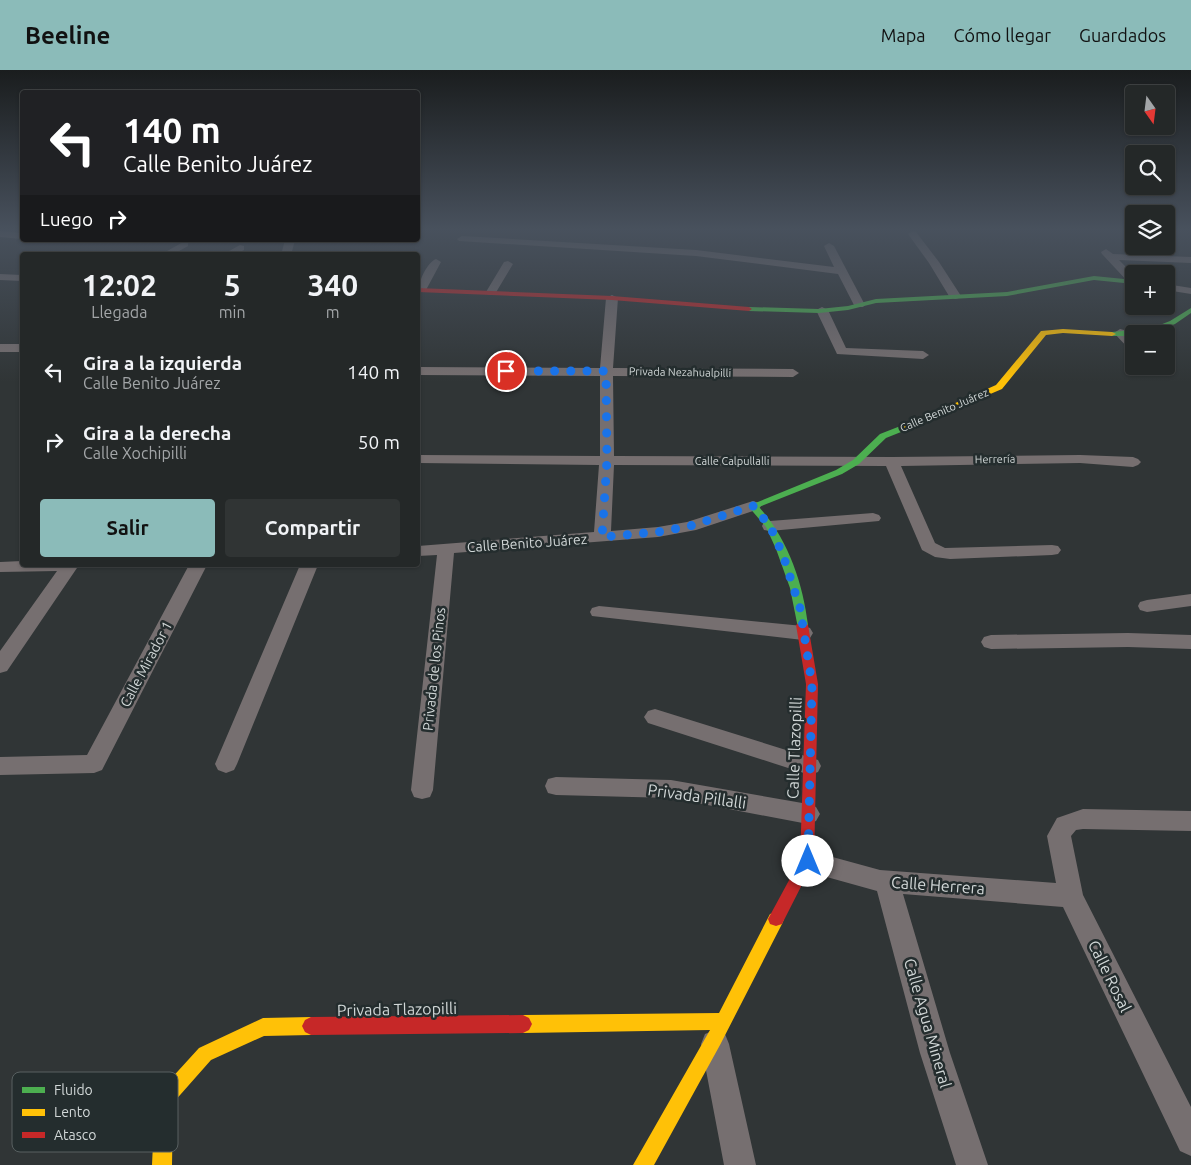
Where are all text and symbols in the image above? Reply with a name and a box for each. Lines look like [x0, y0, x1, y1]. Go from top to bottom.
text: Beeline [25, 22, 110, 49]
text: Mapa [881, 25, 926, 45]
text: Cómo llegar [954, 25, 1051, 45]
text: Guardados [1079, 25, 1166, 45]
north arrow [1125, 85, 1175, 135]
map controls [1125, 85, 1175, 375]
icon: left [40, 110, 105, 175]
text: 140 m [123, 110, 221, 150]
button: search [1125, 145, 1175, 195]
text: Calle Benito Juárez [123, 151, 312, 176]
icon: right [103, 205, 131, 233]
button: layers [1125, 205, 1175, 255]
text: Luego [40, 208, 93, 230]
button: + [1125, 265, 1175, 315]
text: 12:02 [82, 268, 157, 302]
text: 5 [224, 268, 241, 302]
text: 340 [307, 268, 358, 302]
text: Llegada [91, 303, 147, 321]
text: min [219, 303, 246, 321]
text: m [326, 303, 340, 321]
button: − [1125, 325, 1175, 375]
pin [485, 350, 527, 392]
text: Gira a la izquierda [83, 352, 242, 374]
icon: arrive [492, 357, 520, 385]
icon: left [40, 358, 68, 386]
text: 140 m [347, 361, 400, 383]
street label: Privada Nezahualpilli [629, 365, 731, 379]
text: Calle Benito Juárez [83, 374, 221, 392]
street label: Calle Benito Juárez [898, 386, 990, 434]
text: Gira a la derecha [83, 422, 231, 444]
icon: right [40, 428, 68, 456]
text: 50 m [358, 431, 400, 453]
text: Calle Xochipilli [83, 444, 187, 462]
street label: Herrería [975, 453, 1015, 465]
street label: Calle Calpullalli [695, 455, 769, 467]
button: Salir [40, 499, 215, 557]
button: Compartir [225, 499, 400, 557]
street label: Calle Benito Juárez [466, 531, 588, 555]
street label: Privada de los Pinos [420, 607, 448, 731]
street label: Calle Mirador 1 [117, 618, 175, 710]
street label: Calle Tlazopilli [783, 697, 805, 799]
street label: Privada Pillalli [647, 780, 747, 812]
position arrow [781, 834, 833, 886]
street label: Calle Herrera [890, 873, 986, 897]
street label: Calle Rosal [1085, 937, 1135, 1015]
street label: Calle Agua Mineral [901, 956, 955, 1090]
street label: Privada Tlazopilli [337, 999, 457, 1019]
legend [12, 1072, 178, 1152]
text: Fluido [54, 1082, 93, 1098]
text: Lento [54, 1104, 91, 1120]
text: Atasco [54, 1127, 97, 1143]

